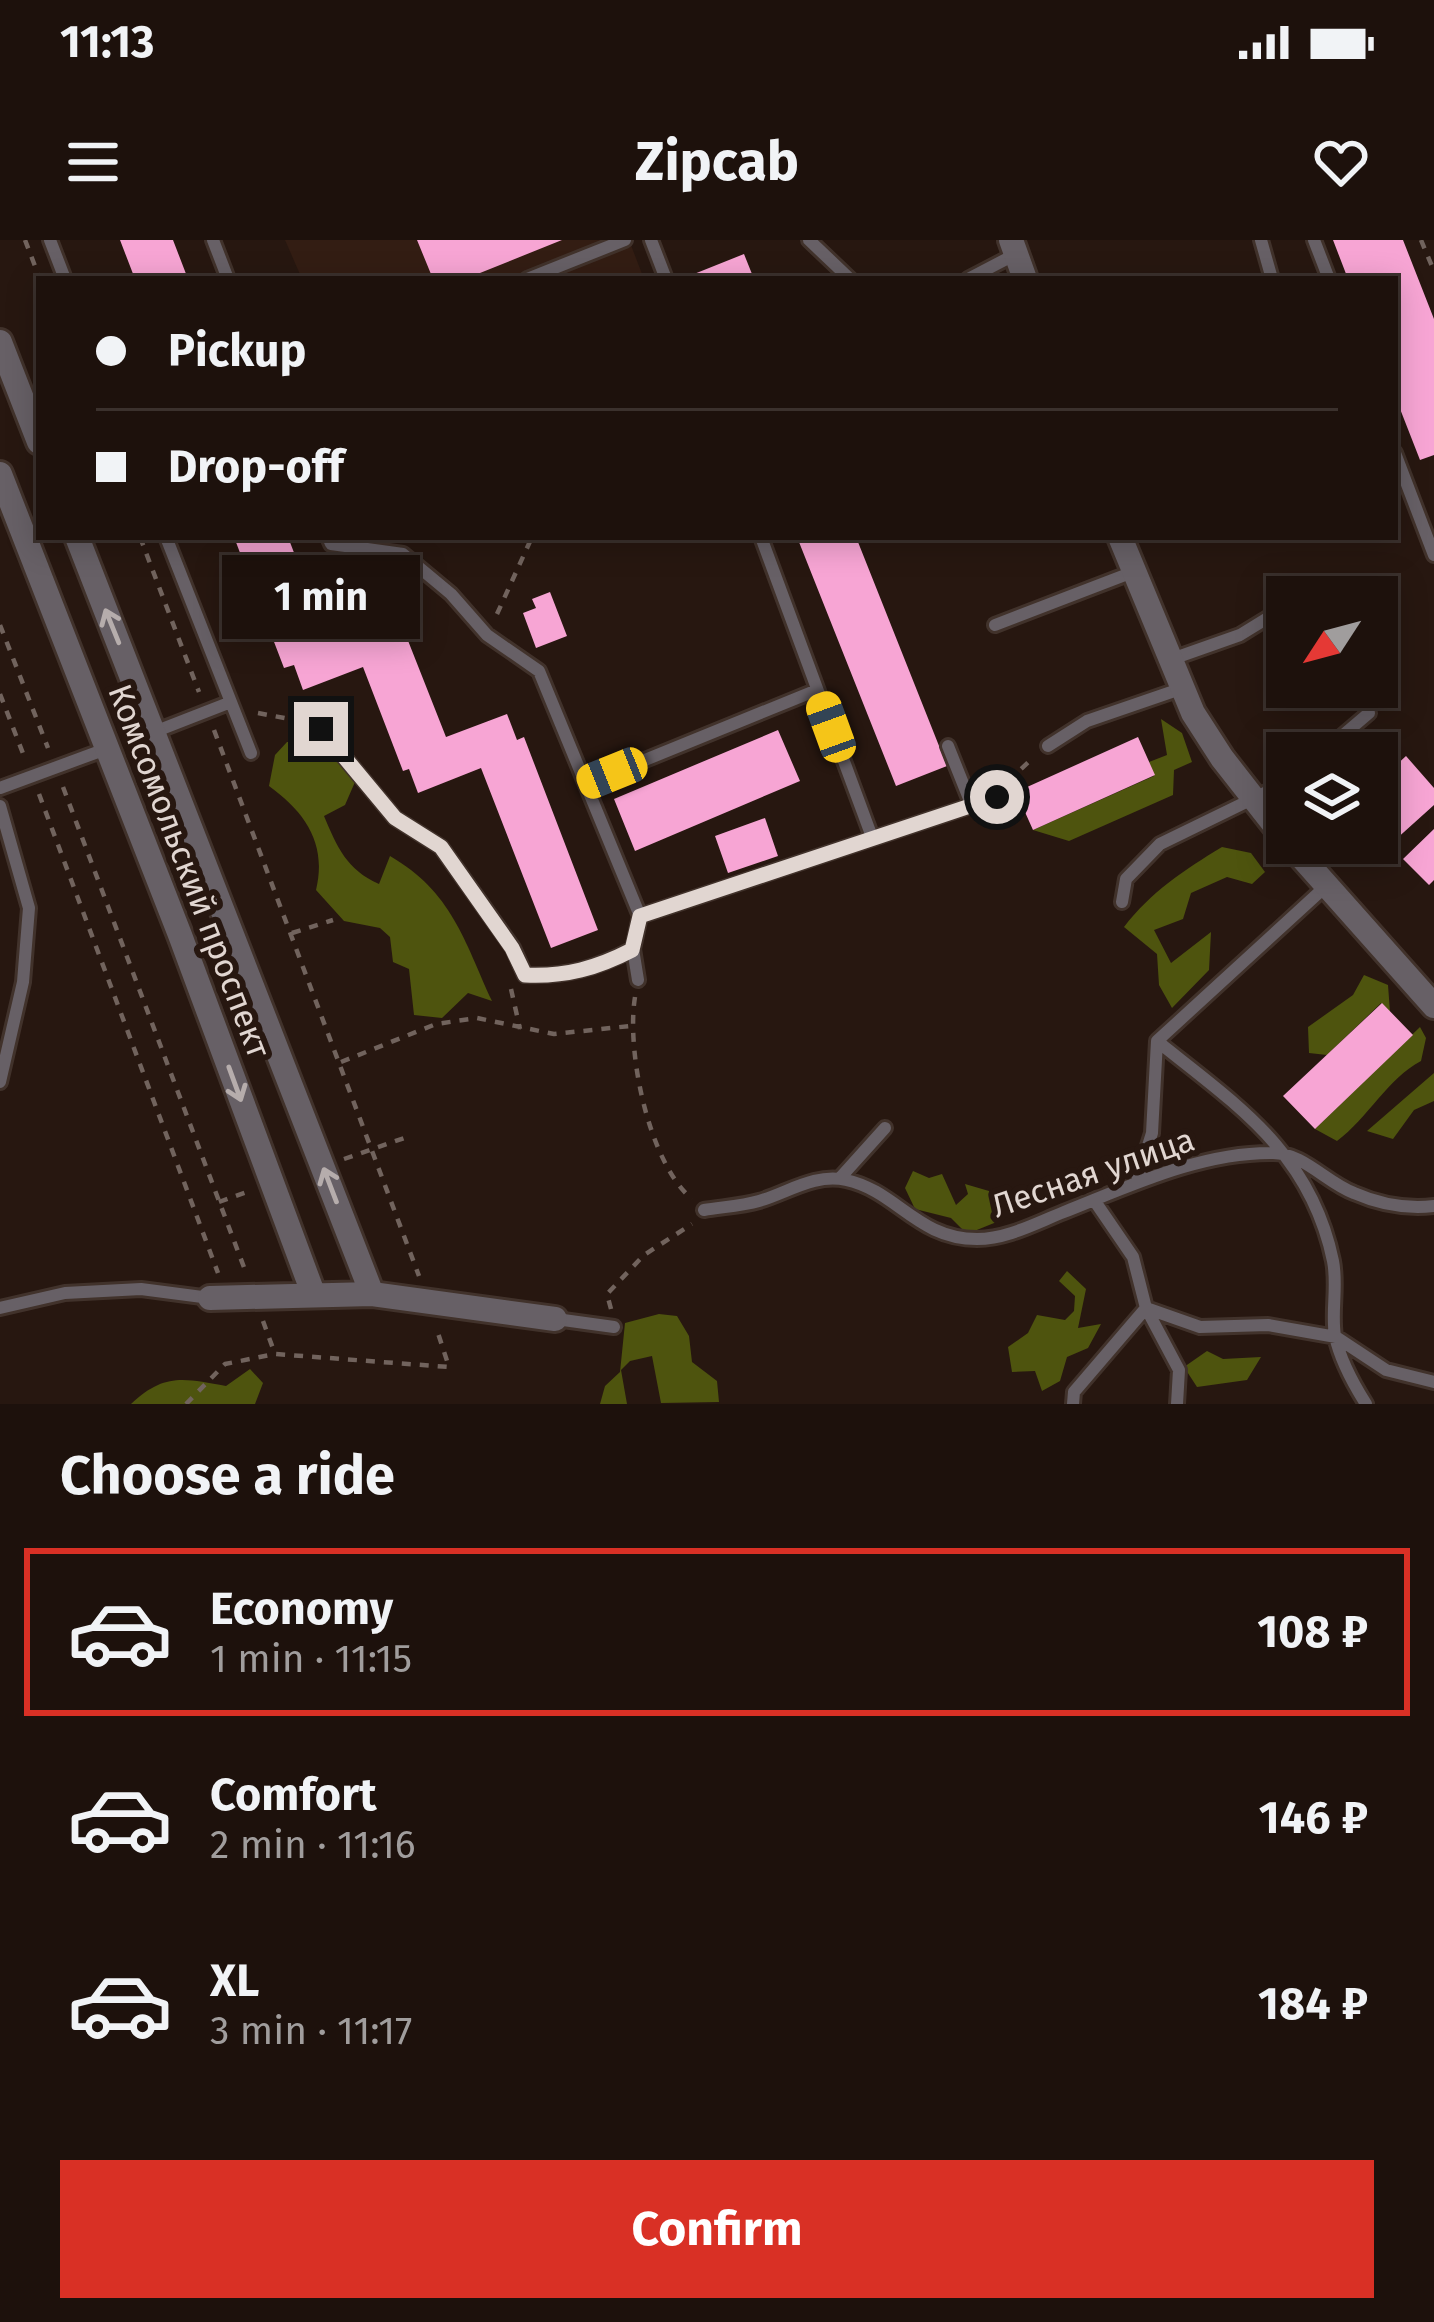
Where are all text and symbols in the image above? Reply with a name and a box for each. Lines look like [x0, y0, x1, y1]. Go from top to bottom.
text: 11:13 [60, 15, 155, 69]
icon: menu [60, 129, 126, 195]
icon: heart [1308, 129, 1374, 195]
text: Zipcab [635, 130, 799, 194]
text: Pickup [168, 324, 306, 378]
text: Drop-off [168, 440, 344, 494]
callout: 1 min [222, 555, 420, 639]
text: 1 min [274, 574, 368, 620]
north arrow [1266, 576, 1398, 708]
map controls [1266, 576, 1398, 864]
one-way arrow [99, 608, 121, 645]
street label: Комсомольский проспект [99, 679, 279, 1063]
car [802, 687, 860, 767]
route end [294, 702, 348, 756]
button: layers [1266, 732, 1398, 864]
car [572, 743, 652, 803]
route start [970, 770, 1024, 824]
one-way arrow [226, 1065, 248, 1102]
street label: Лесная улица [986, 1120, 1200, 1226]
one-way arrow [317, 1167, 339, 1204]
text: Choose a ride [60, 1444, 395, 1508]
icon: car [66, 1578, 174, 1686]
text: Economy [210, 1582, 393, 1636]
text: 108 ₽ [1257, 1605, 1368, 1659]
text: 1 min · 11:15 [210, 1636, 412, 1682]
icon: car [66, 1764, 174, 1872]
text: Comfort [210, 1768, 377, 1822]
text: 146 ₽ [1259, 1791, 1368, 1845]
text: 2 min · 11:16 [210, 1822, 416, 1868]
icon: car [66, 1950, 174, 2058]
text: XL [210, 1954, 259, 2008]
text: 184 ₽ [1258, 1977, 1368, 2031]
text: 3 min · 11:17 [210, 2008, 412, 2054]
button: Confirm [60, 2160, 1374, 2298]

